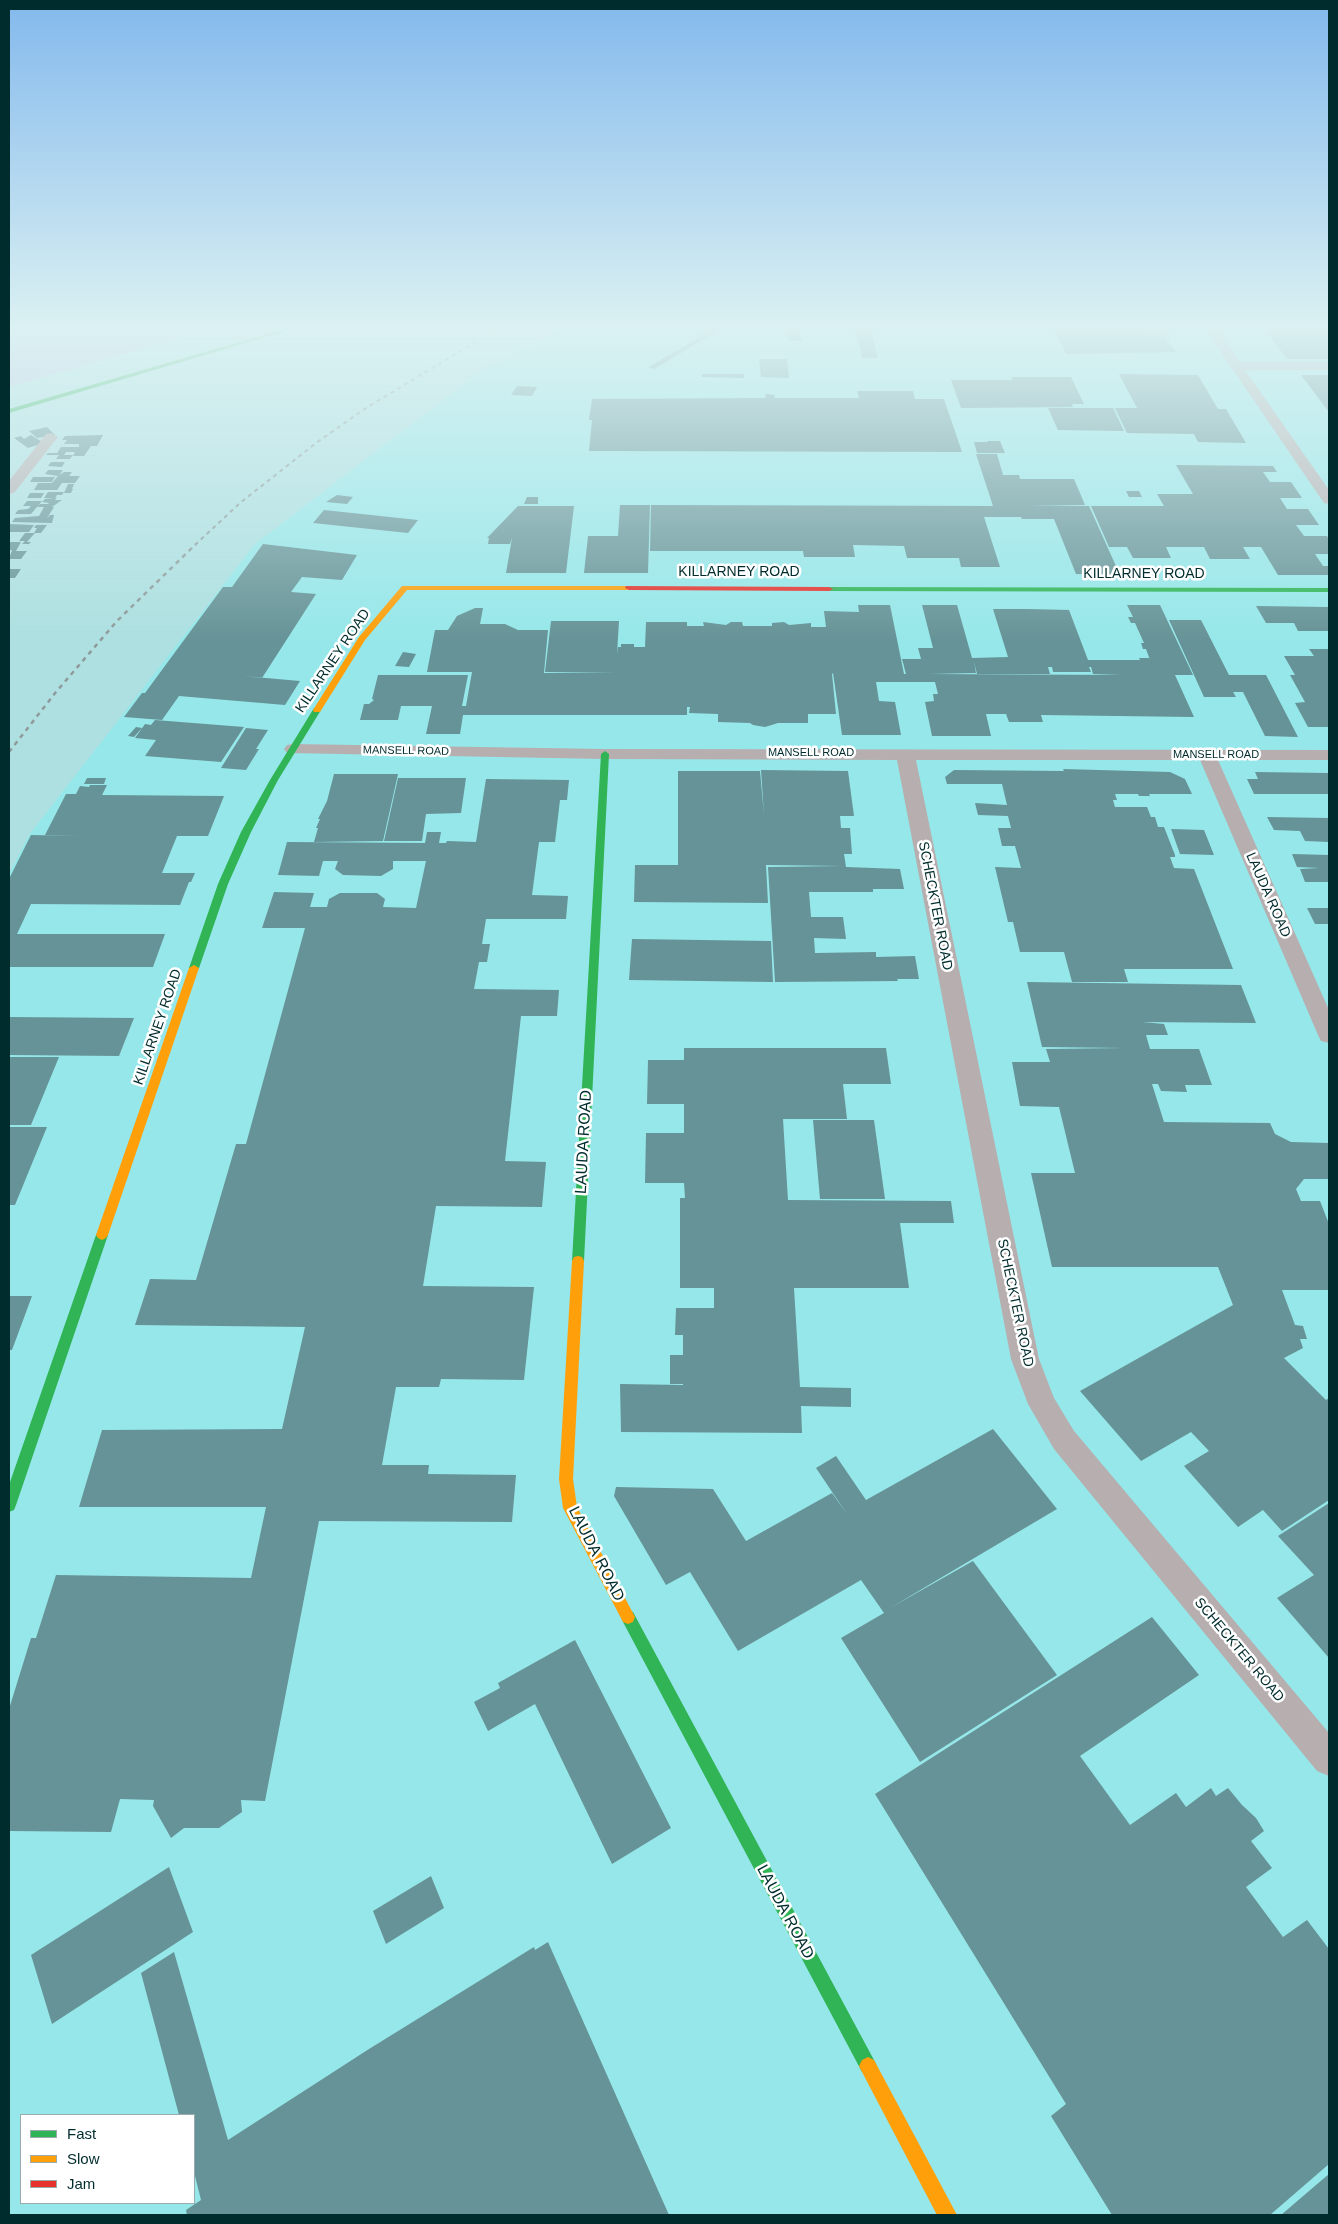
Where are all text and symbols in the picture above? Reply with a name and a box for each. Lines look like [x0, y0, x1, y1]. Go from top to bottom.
street label: KILLARNEY ROAD [678, 564, 800, 580]
street label: KILLARNEY ROAD [1083, 566, 1205, 582]
street label: KILLARNEY ROAD [292, 606, 374, 716]
street label: MANSELL ROAD [363, 744, 449, 758]
street label: MANSELL ROAD [768, 746, 854, 760]
street label: MANSELL ROAD [1173, 748, 1259, 762]
street label: SCHECKTER ROAD [914, 840, 956, 972]
street label: LAUDA ROAD [1242, 850, 1294, 940]
street label: KILLARNEY ROAD [130, 967, 186, 1087]
street label: LAUDA ROAD [572, 1090, 596, 1194]
street label: SCHECKTER ROAD [993, 1237, 1037, 1369]
street label: LAUDA ROAD [564, 1503, 628, 1605]
street label: SCHECKTER ROAD [1191, 1595, 1287, 1705]
street label: LAUDA ROAD [752, 1862, 818, 1962]
legend [20, 2114, 195, 2204]
text: Fast [67, 2125, 96, 2142]
text: Slow [67, 2150, 100, 2167]
text: Jam [67, 2175, 95, 2192]

